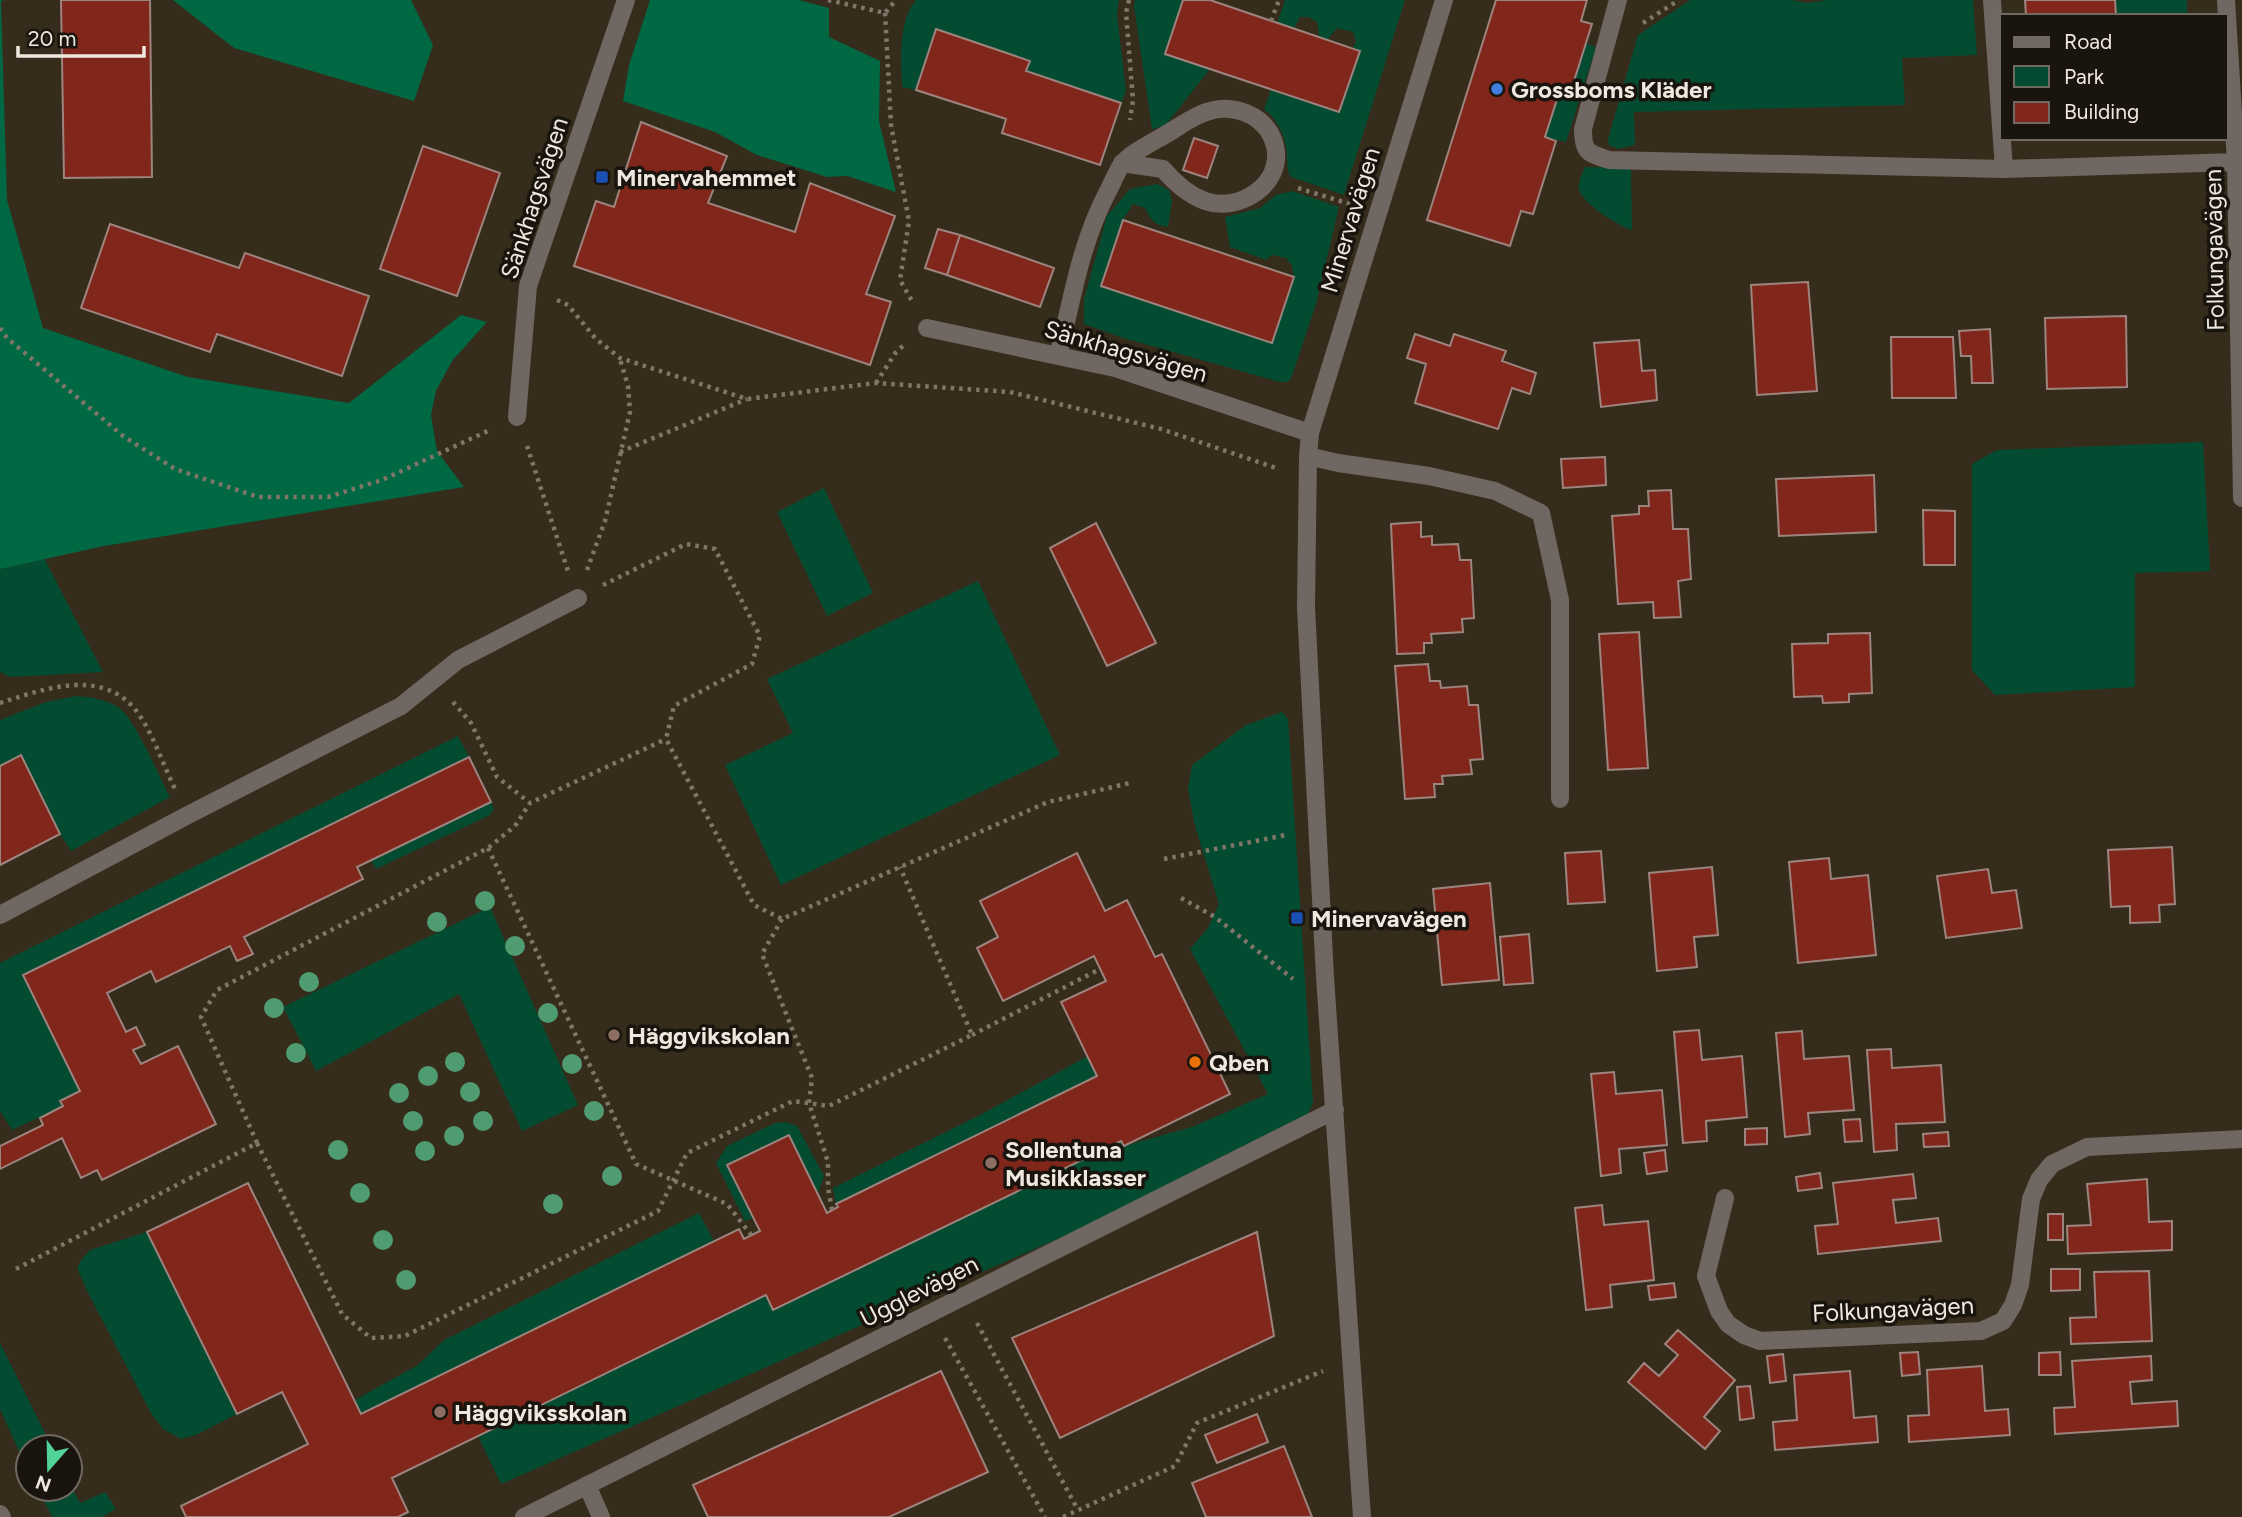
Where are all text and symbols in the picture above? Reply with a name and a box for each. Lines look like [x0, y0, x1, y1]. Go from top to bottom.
scale bar [18, 14, 144, 58]
legend [2000, 14, 2228, 140]
text: 20 m [28, 26, 76, 51]
text: Road [2064, 29, 2112, 54]
text: Park [2064, 64, 2105, 89]
place label: Grossboms Kläder [1511, 75, 1712, 104]
marker: Grossboms Kläder [1489, 81, 1505, 97]
text: Building [2064, 99, 2139, 124]
street label: Sänkhagsvägen [494, 114, 574, 282]
street label: Minervavägen [1314, 144, 1386, 296]
place label: Minervahemmet [616, 163, 796, 192]
marker: Minervahemmet [594, 169, 610, 185]
street label: Folkungavägen [2198, 169, 2230, 331]
street label: Sänkhagsvägen [1041, 314, 1211, 388]
place label: Minervavägen [1311, 904, 1467, 933]
marker: Minervavägen [1289, 910, 1305, 926]
place label: Häggvikskolan [628, 1021, 790, 1050]
marker: Häggvikskolan [606, 1027, 622, 1043]
place label: Qben [1209, 1048, 1269, 1077]
marker: Qben [1187, 1054, 1203, 1070]
place label: Sollentuna Musikklasser [1005, 1135, 1146, 1192]
marker: Sollentuna Musikklasser [983, 1155, 999, 1171]
street label: Ugglevägen [855, 1249, 983, 1333]
street label: Folkungavägen [1811, 1290, 1975, 1328]
place label: Häggviksskolan [454, 1398, 627, 1427]
marker: Häggviksskolan [432, 1404, 448, 1420]
north arrow [14, 1433, 84, 1503]
text: N [33, 1470, 54, 1497]

